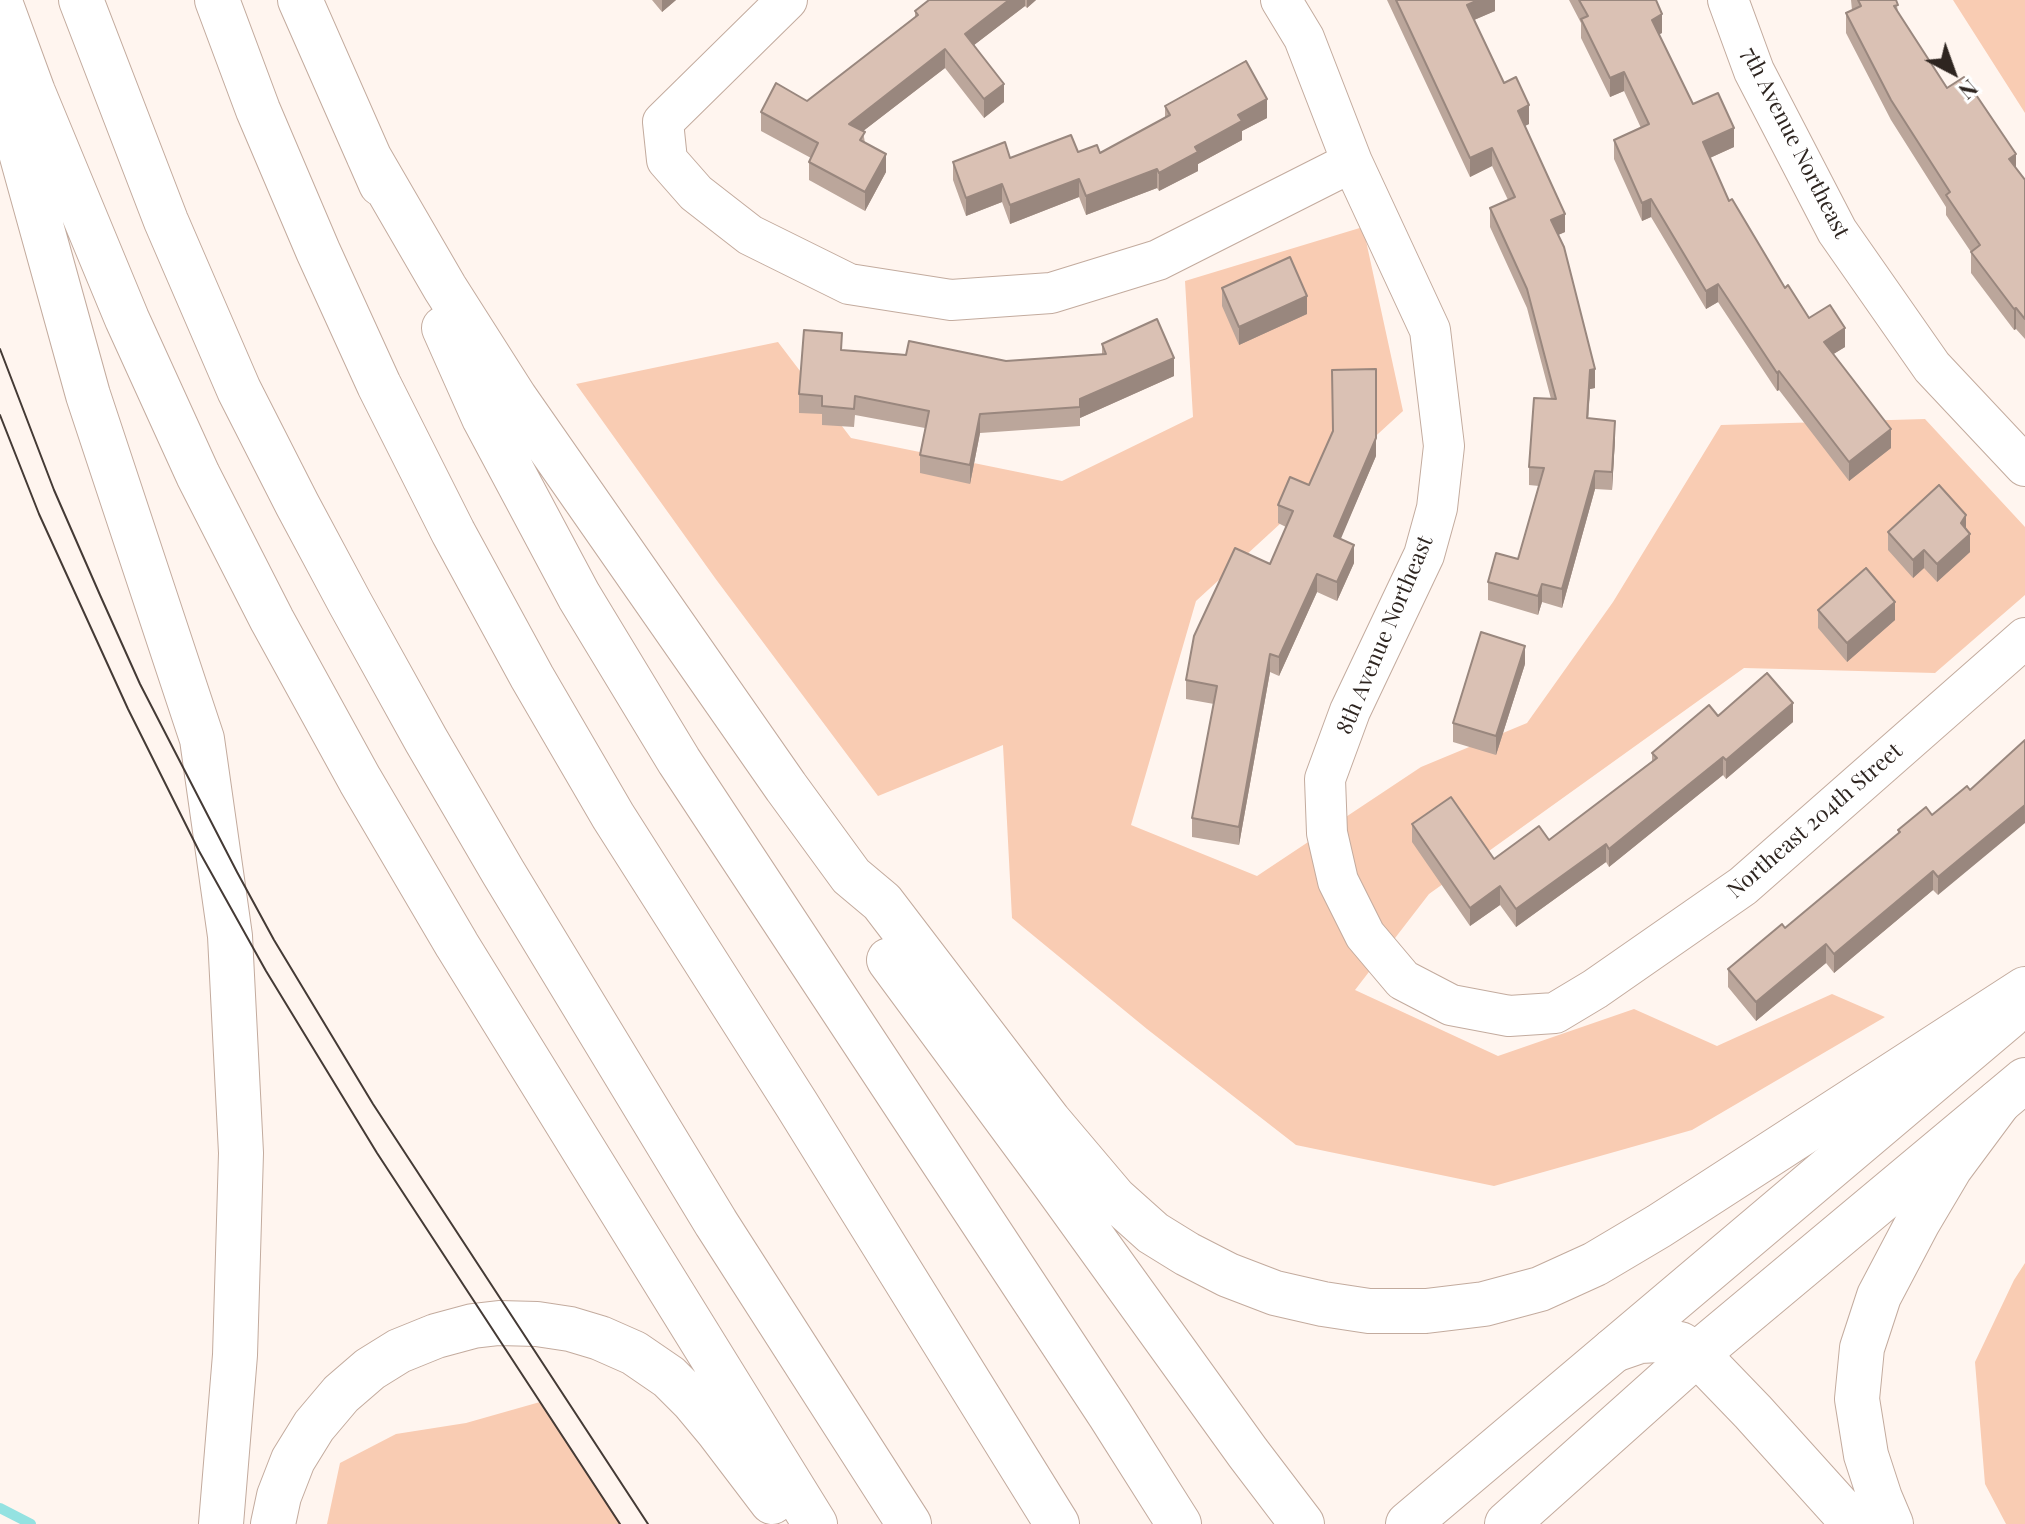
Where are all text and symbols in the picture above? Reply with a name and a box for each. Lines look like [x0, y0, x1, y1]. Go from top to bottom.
north arrow [1913, 32, 1993, 112]
street label: 7th Avenue Northeast [1735, 43, 1855, 243]
text: N [1953, 74, 1985, 107]
street label: 8th Avenue Northeast [1331, 532, 1439, 738]
street label: Northeast 204th Street [1722, 738, 1908, 904]

